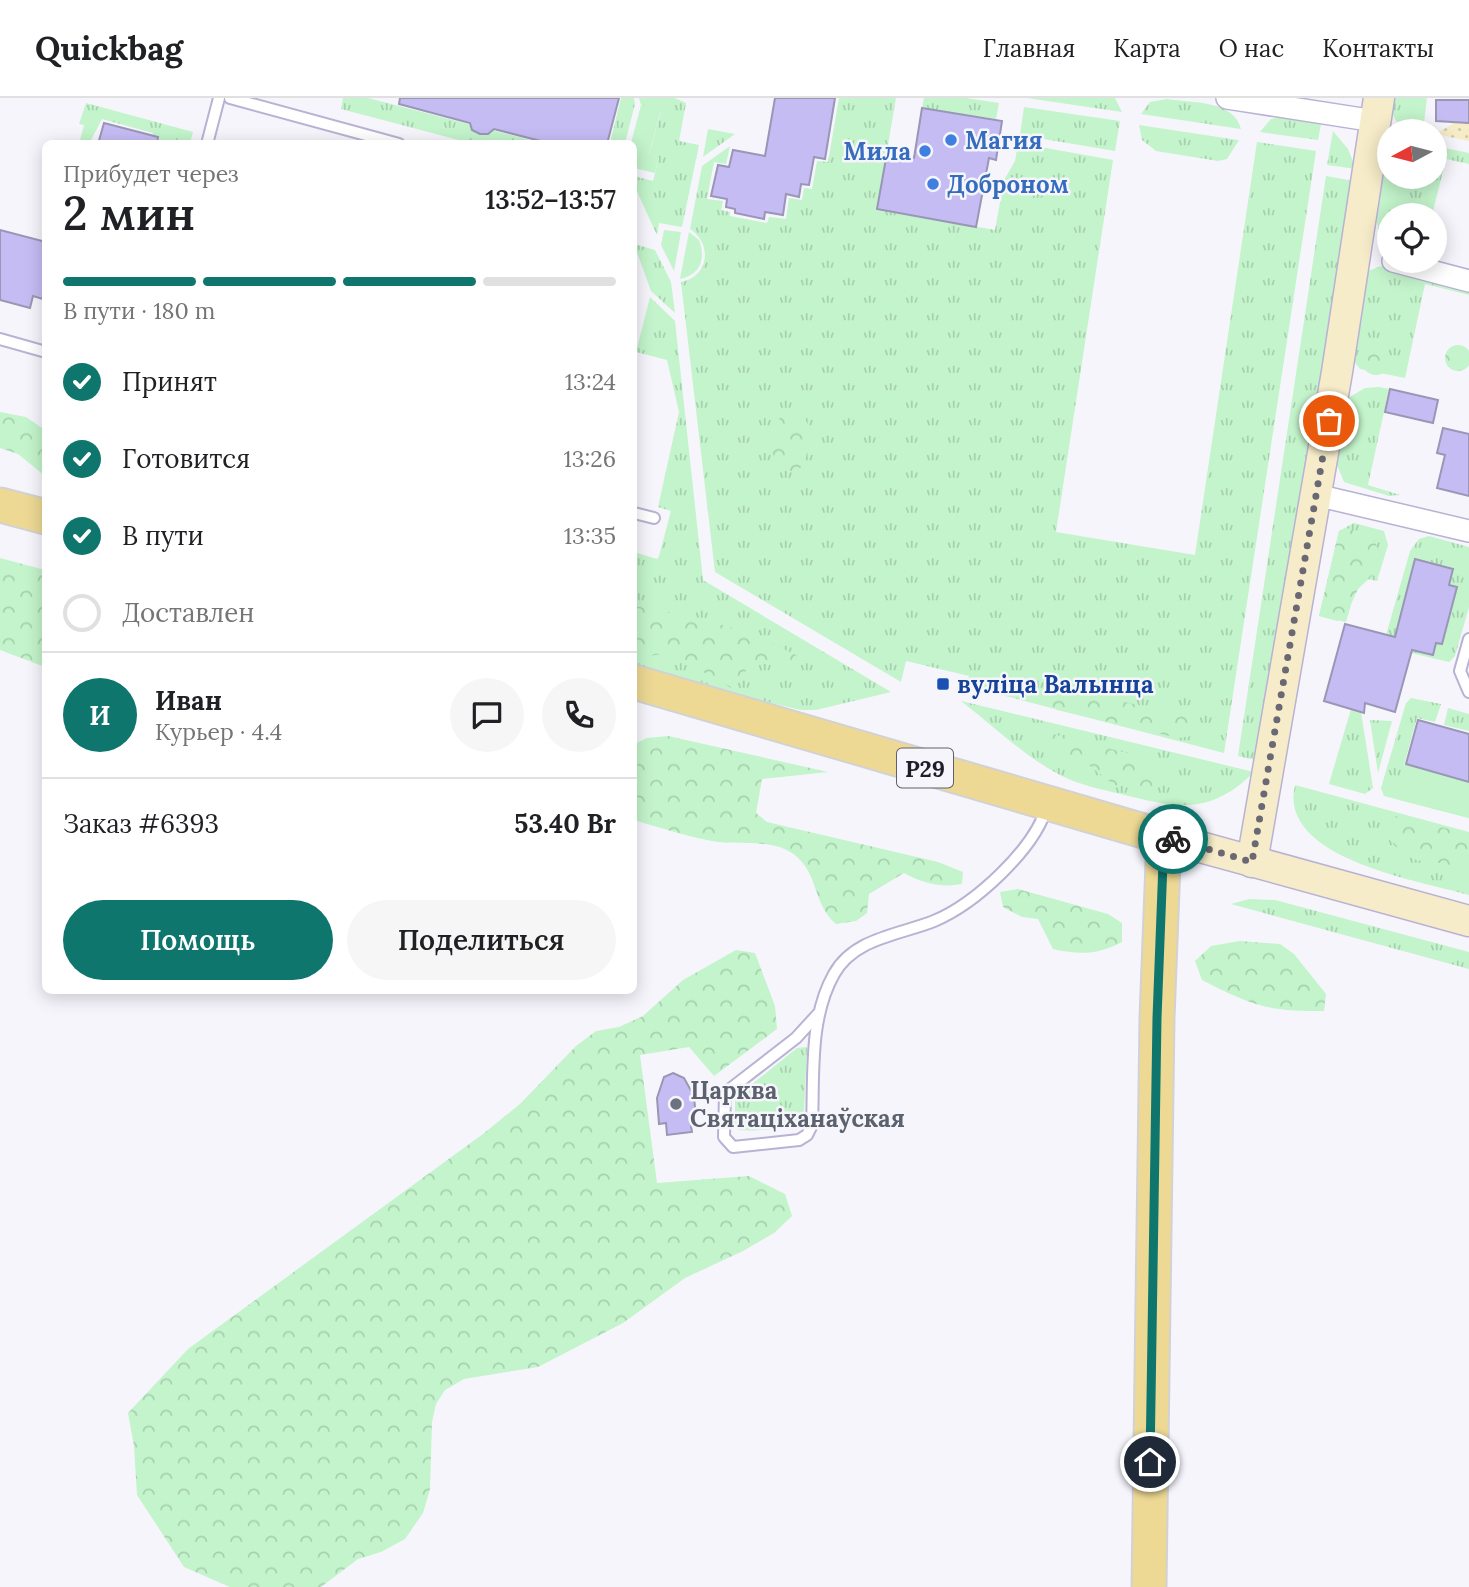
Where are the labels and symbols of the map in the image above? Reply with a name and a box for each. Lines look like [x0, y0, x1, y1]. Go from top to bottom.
north arrow [1377, 119, 1447, 189]
place label: Магия [965, 125, 1043, 156]
marker: Магия [943, 132, 959, 148]
place label: Мила [843, 136, 911, 167]
marker: Мила [917, 143, 933, 159]
place label: Доброном [947, 169, 1069, 200]
marker: Доброном [925, 176, 941, 192]
pin [1299, 391, 1359, 451]
place label: вуліца Валынца [957, 669, 1154, 700]
marker: вуліца Валынца [935, 676, 951, 692]
road number: Р29 [897, 748, 953, 788]
courier [1138, 804, 1208, 874]
place label: Царква Святаціханаўская [690, 1075, 905, 1134]
marker: Царква Святаціханаўская [668, 1096, 684, 1112]
pin [1120, 1432, 1180, 1492]

